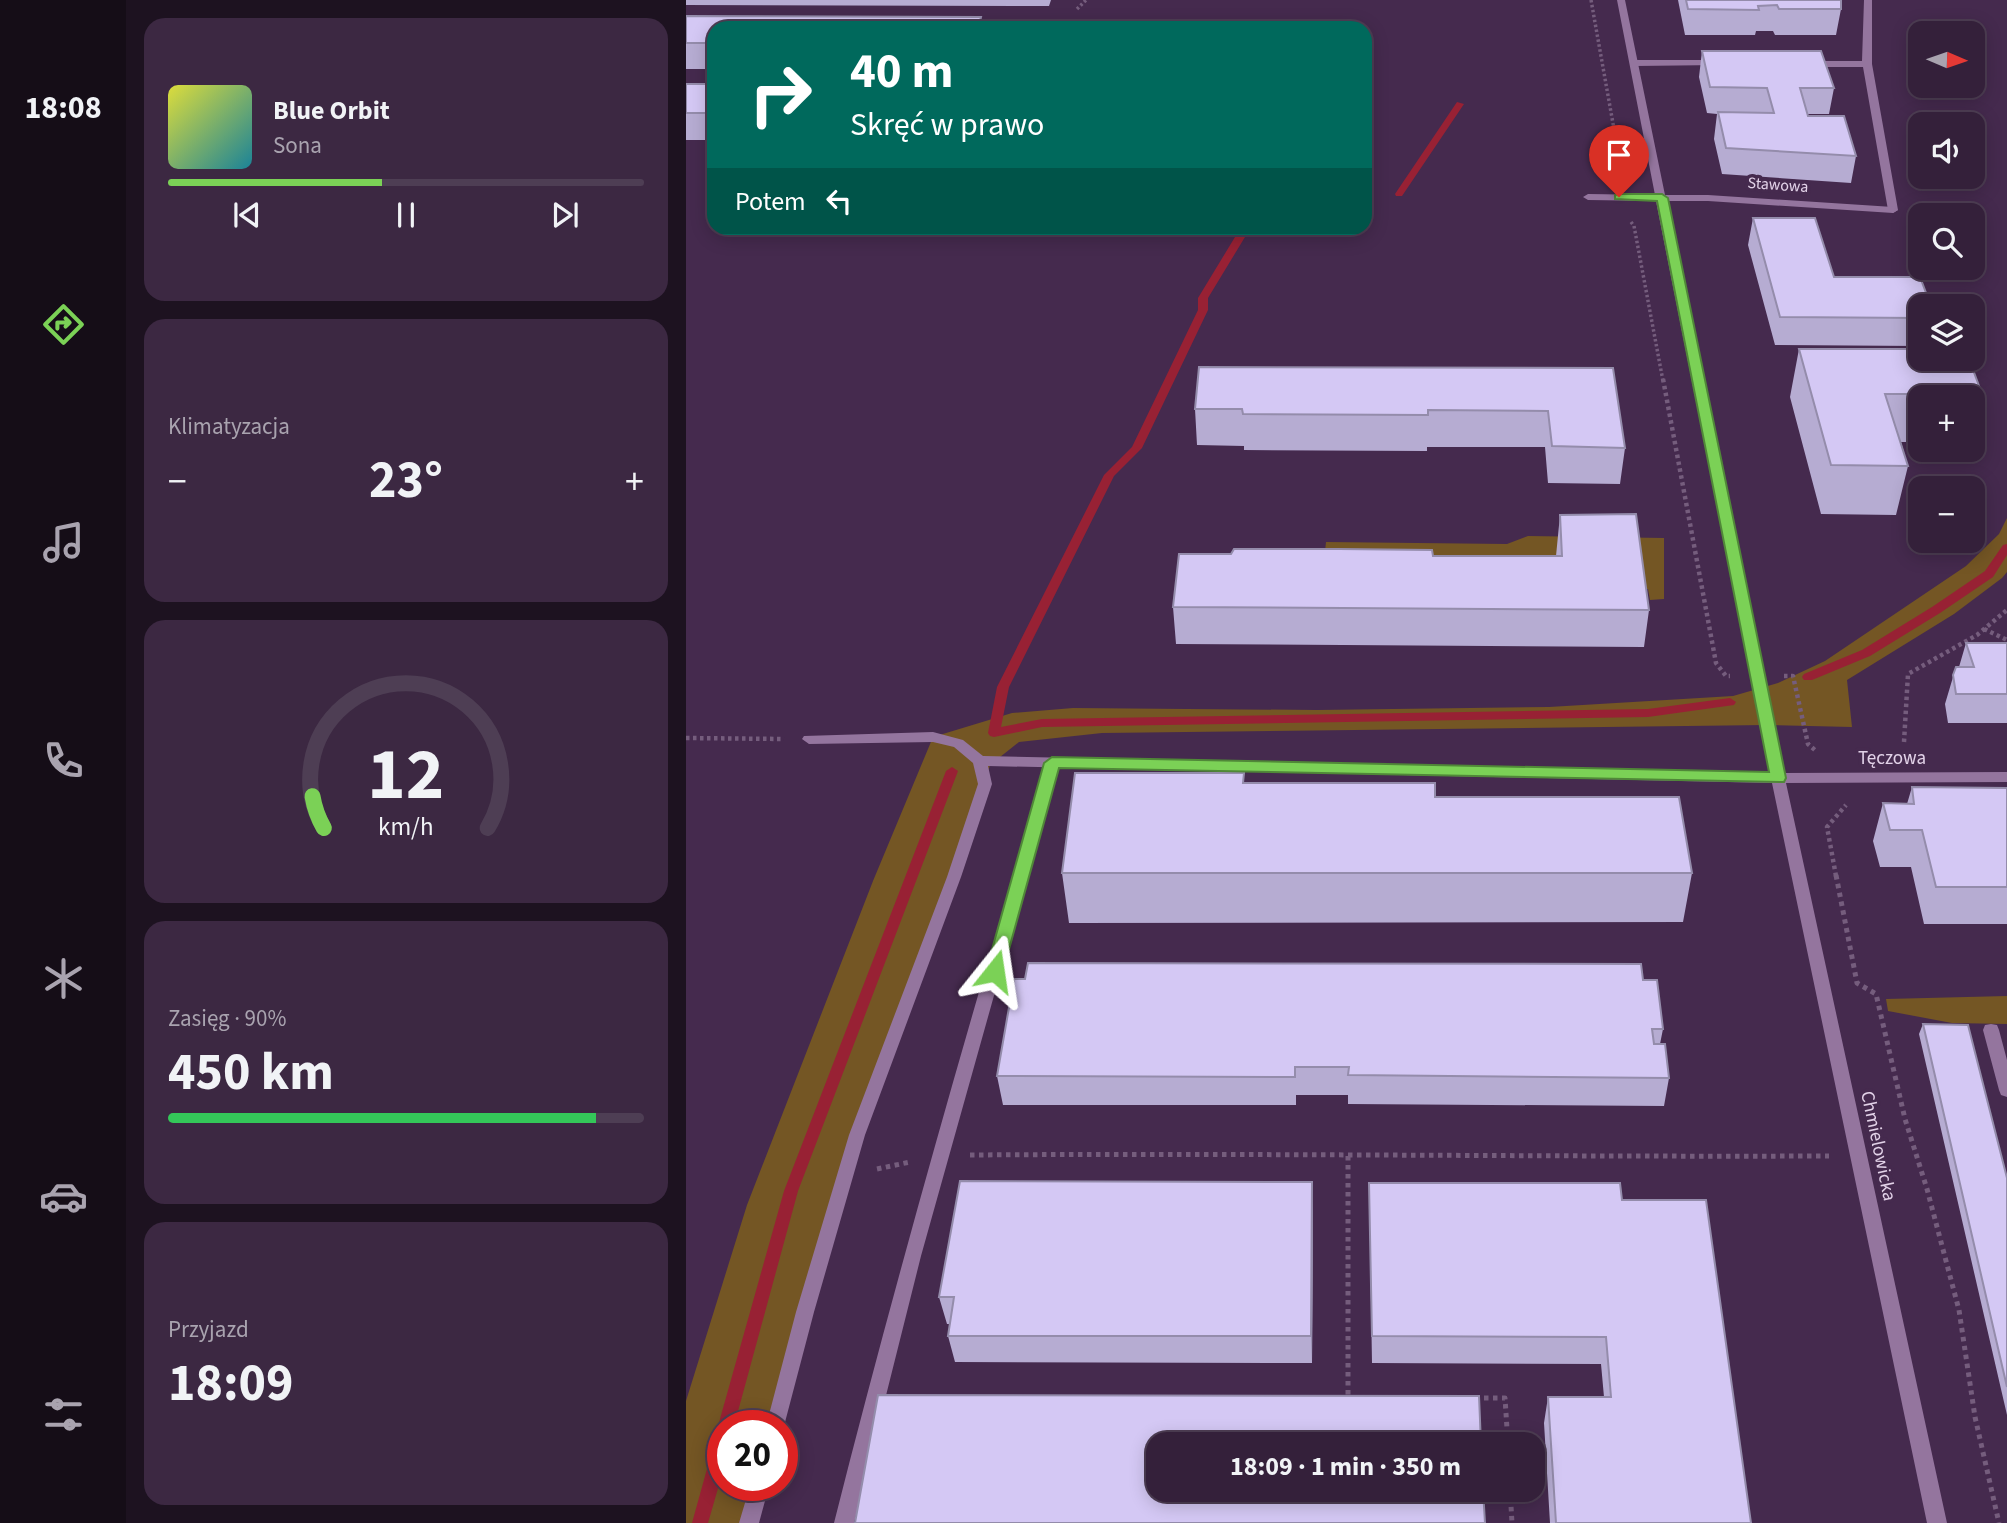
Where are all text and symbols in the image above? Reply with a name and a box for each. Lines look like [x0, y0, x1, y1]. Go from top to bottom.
north arrow [1908, 21, 1984, 98]
map controls [1908, 21, 1985, 553]
text: 40 m [850, 37, 954, 107]
icon: right [735, 49, 826, 140]
text: 18:08 [24, 85, 102, 131]
text: Blue Orbit [273, 92, 390, 129]
text: Skręć w prawo [850, 102, 1044, 148]
button: sound [1908, 112, 1985, 189]
pin [1589, 125, 1649, 197]
text: Sona [273, 129, 322, 162]
icon: arrive [1600, 136, 1638, 174]
street label: Stawowa [1747, 172, 1809, 198]
icon: left [820, 182, 858, 220]
text: Potem [735, 183, 806, 220]
icon: previous [228, 196, 266, 234]
icon: pause [387, 196, 425, 234]
icon: next [546, 196, 584, 234]
button: search [1908, 203, 1985, 280]
button: layers [1908, 294, 1985, 371]
icon: directions [39, 300, 88, 349]
button: + [1908, 385, 1985, 462]
text: Klimatyzacja [168, 410, 290, 443]
text: 23° [369, 444, 443, 518]
text: − [168, 455, 187, 509]
text: + [625, 455, 644, 509]
button: − [1908, 476, 1985, 553]
icon: music [39, 518, 88, 567]
text: 12 [368, 723, 444, 827]
icon: phone [39, 736, 88, 785]
street label: Tęczowa [1858, 745, 1926, 772]
text: km/h [378, 808, 434, 844]
position arrow [958, 934, 1032, 1008]
icon: climate [39, 954, 88, 1003]
text: Zasięg · 90% [168, 1002, 286, 1035]
text: 450 km [168, 1036, 334, 1110]
street label: Chmielowicka [1853, 1088, 1903, 1204]
icon: car [39, 1172, 88, 1221]
text: Przyjazd [168, 1313, 249, 1346]
text: 18:09 [168, 1347, 293, 1421]
icon: filters [39, 1390, 88, 1439]
speed limit sign: 20 [707, 1410, 798, 1501]
text: 18:09 · 1 min · 350 m [1230, 1448, 1461, 1485]

